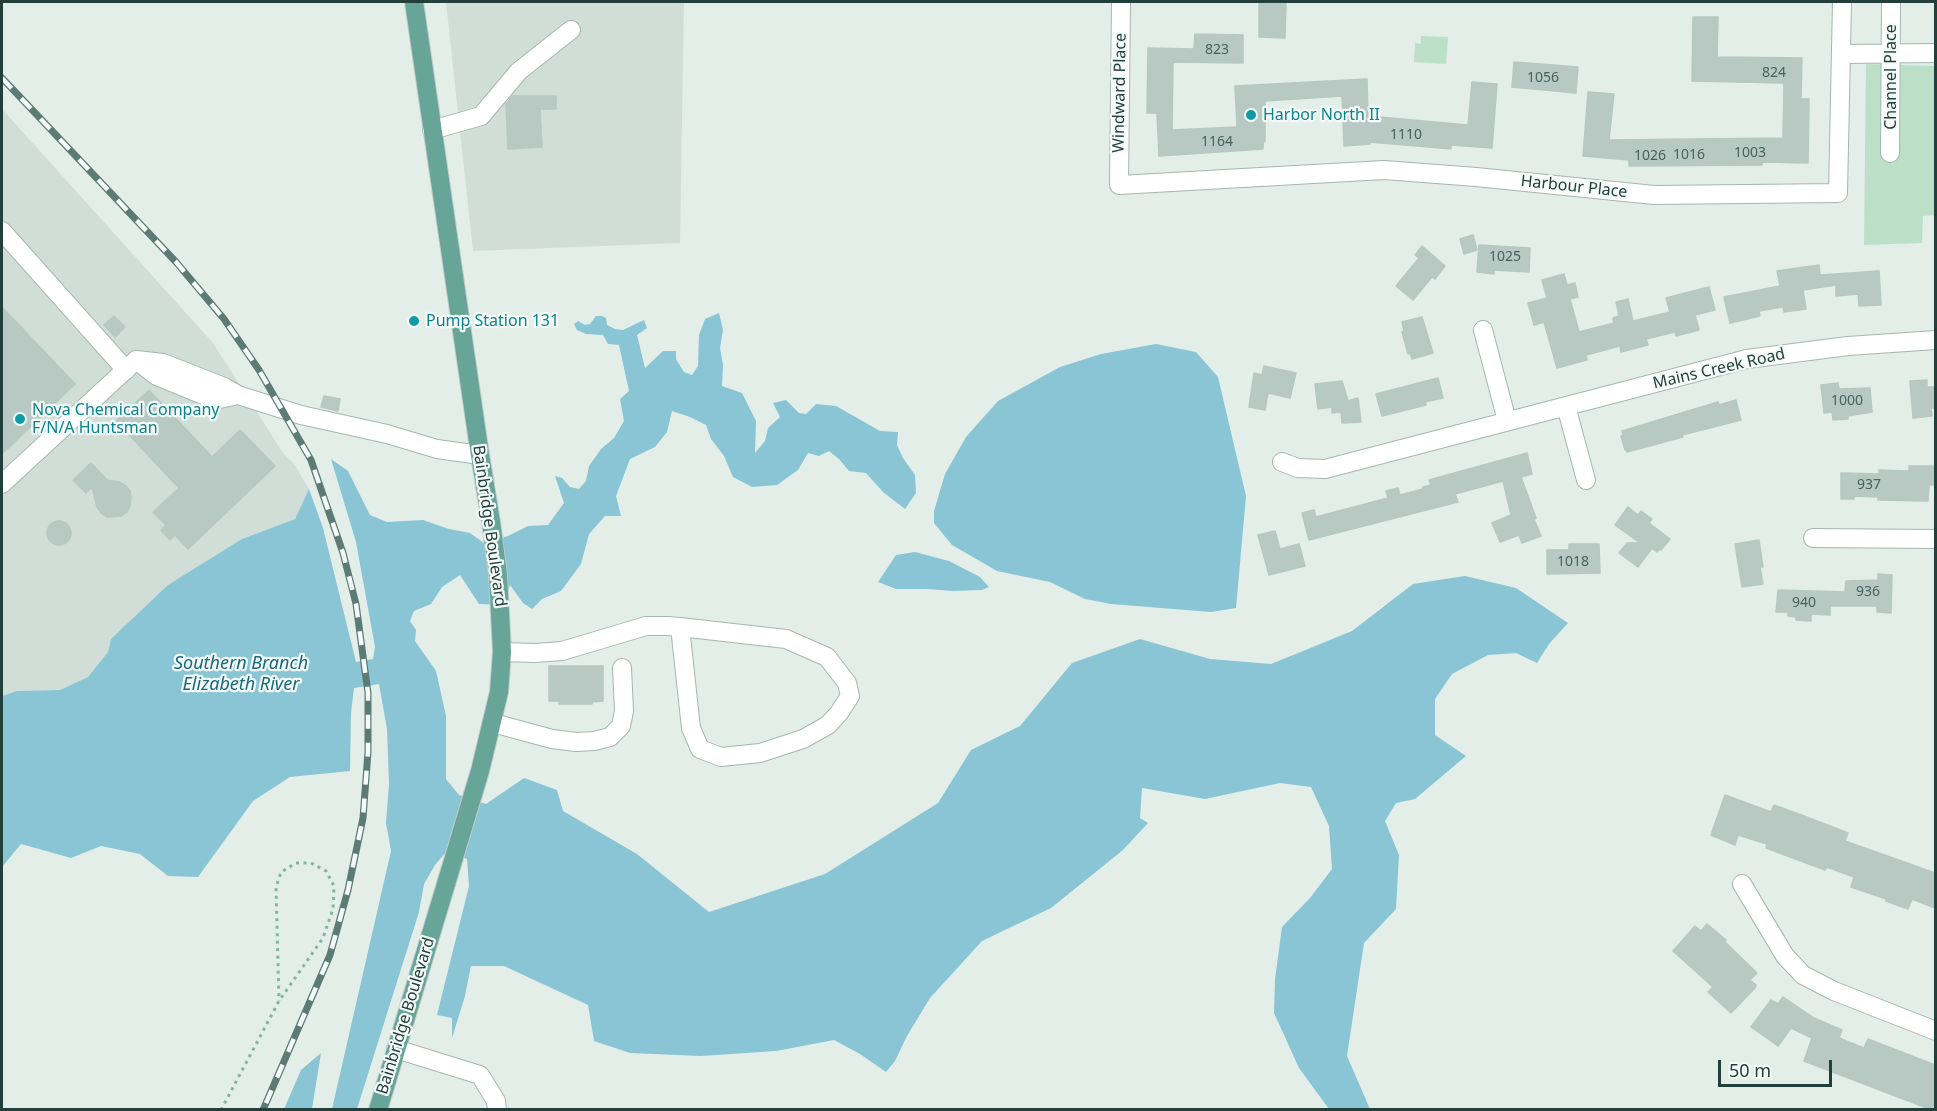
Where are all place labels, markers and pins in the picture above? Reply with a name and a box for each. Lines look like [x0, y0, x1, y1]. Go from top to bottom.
place label: Harbor North II [1263, 105, 1380, 125]
marker: Harbor North II [1244, 108, 1258, 122]
place label: Pump Station 131 [426, 311, 559, 331]
marker: Pump Station 131 [407, 314, 421, 328]
place label: Nova Chemical Company F/N/A Huntsman [32, 400, 219, 438]
marker: Nova Chemical Company F/N/A Huntsman [13, 412, 27, 426]

